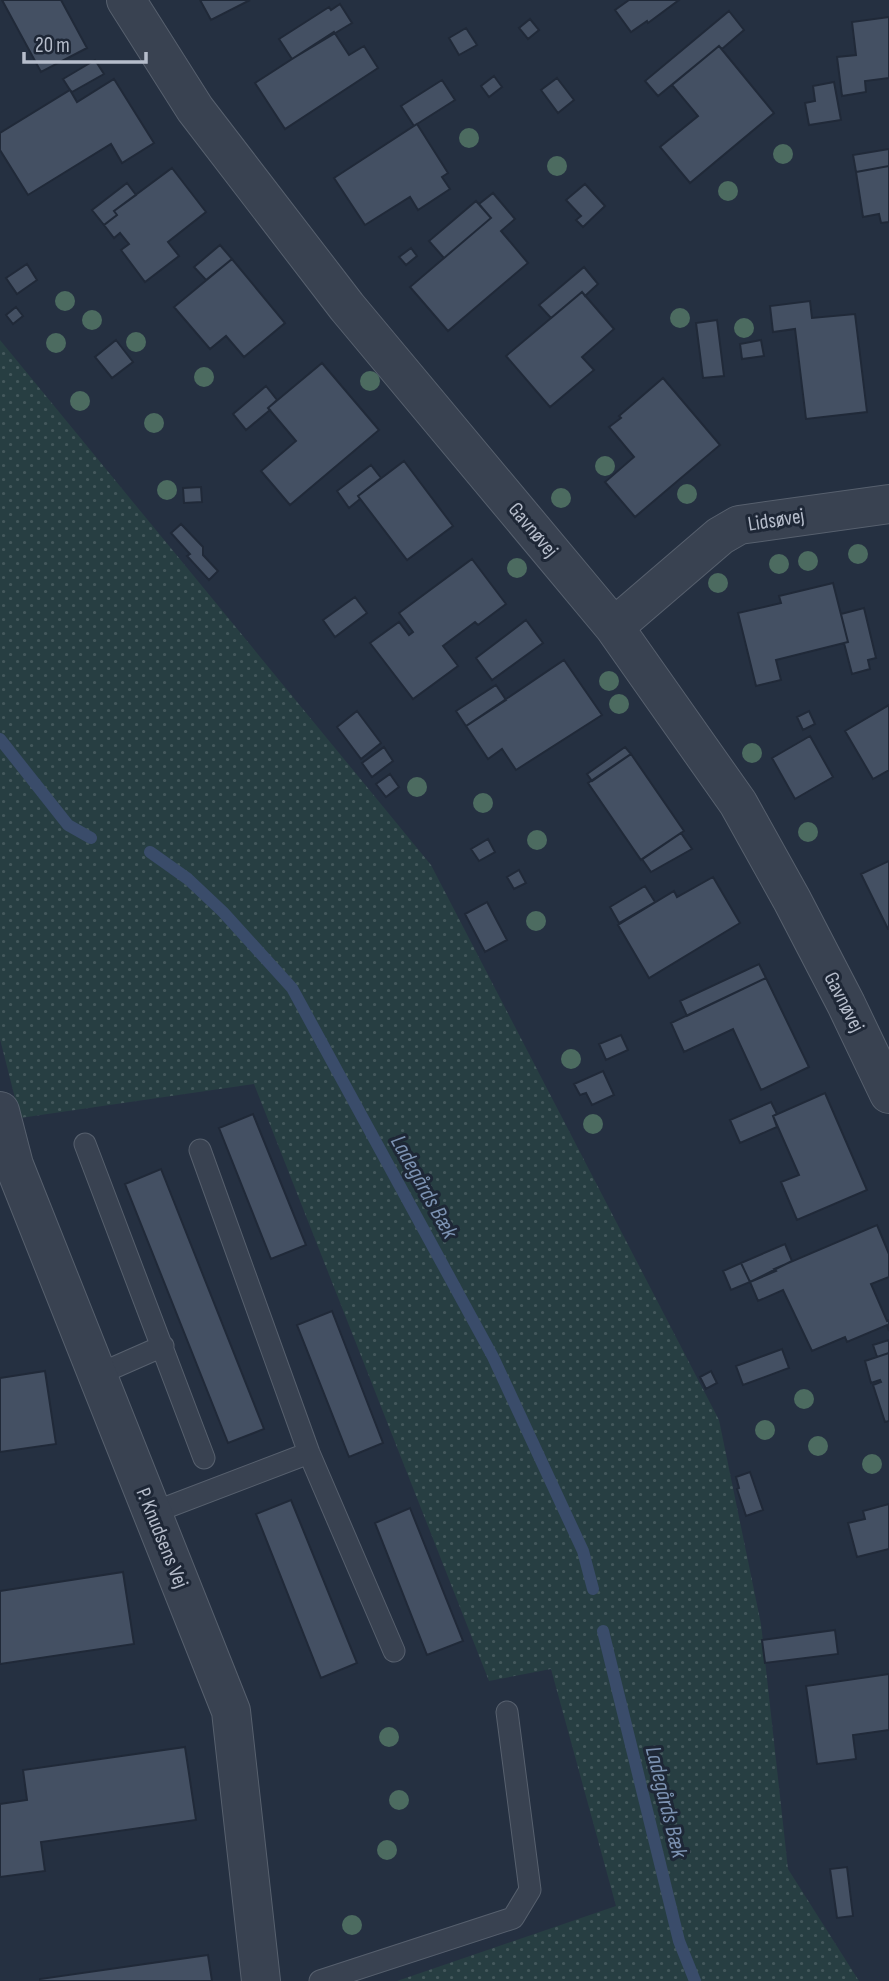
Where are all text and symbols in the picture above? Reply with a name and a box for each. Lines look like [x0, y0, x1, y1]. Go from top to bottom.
scale bar [24, 21, 147, 65]
text: 20 m [35, 33, 70, 58]
street label: Gavnøvej [503, 497, 563, 563]
street label: Lidsøvej [746, 503, 806, 537]
street label: Gavnøvej [818, 968, 870, 1036]
water label: Ladegårds Bæk [384, 1130, 465, 1245]
street label: P. Knudsens Vej [131, 1484, 193, 1592]
water label: Ladegårds Bæk [639, 1743, 694, 1862]

